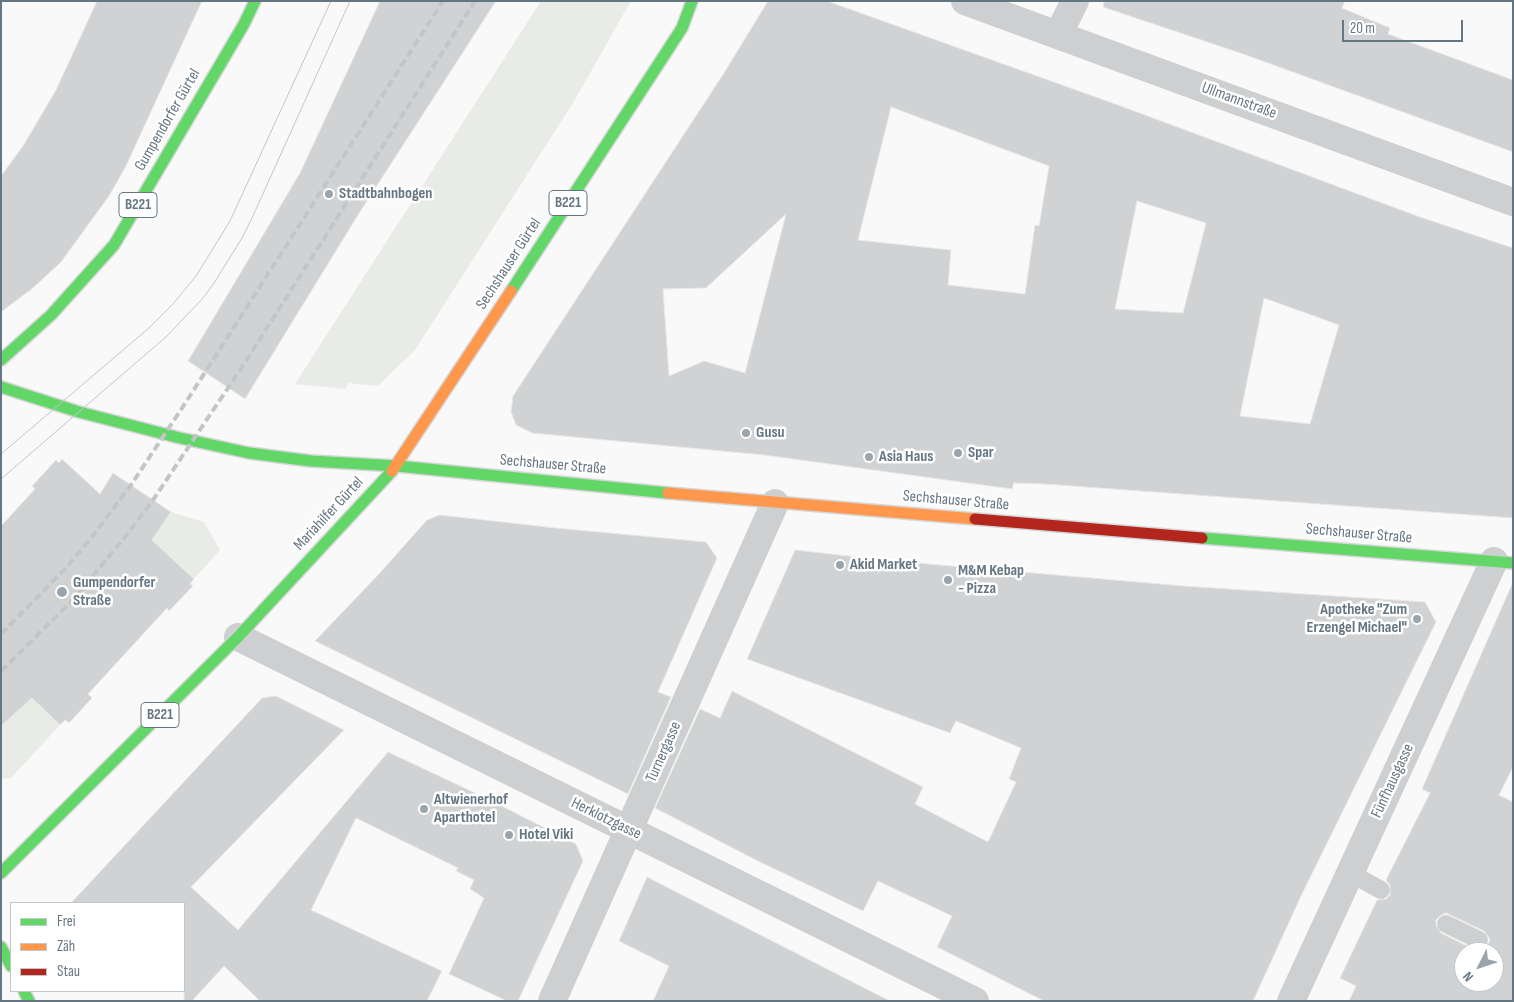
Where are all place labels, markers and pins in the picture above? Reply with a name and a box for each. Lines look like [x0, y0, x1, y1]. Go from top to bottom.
place label: Stadtbahnbogen [339, 184, 432, 204]
marker: Stadtbahnbogen [323, 188, 335, 200]
place label: Gusu [756, 423, 785, 443]
marker: Gusu [740, 427, 752, 439]
place label: Spar [968, 443, 994, 463]
place label: Asia Haus [879, 447, 933, 467]
marker: Spar [952, 447, 964, 459]
marker: Asia Haus [863, 451, 875, 463]
place label: Akid Market [850, 555, 917, 575]
marker: Akid Market [834, 559, 846, 571]
place label: M&M Kebap - Pizza [958, 561, 1024, 599]
place label: Gumpendorfer Straße [73, 573, 156, 611]
marker: M&M Kebap - Pizza [942, 574, 954, 586]
marker: Gumpendorfer Straße [55, 585, 69, 599]
place label: Apotheke "Zum Erzengel Michael" [1307, 600, 1407, 638]
marker: Apotheke "Zum Erzengel Michael" [1411, 613, 1423, 625]
place label: Altwienerhof Aparthotel [434, 790, 508, 828]
marker: Altwienerhof Aparthotel [418, 803, 430, 815]
place label: Hotel Viki [519, 825, 573, 845]
marker: Hotel Viki [503, 829, 515, 841]

